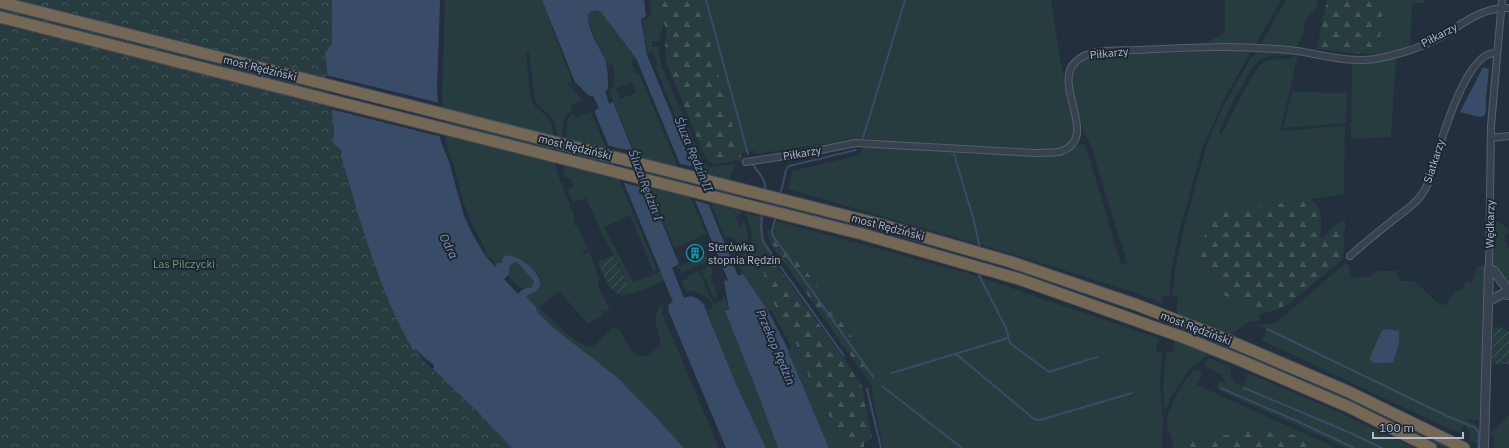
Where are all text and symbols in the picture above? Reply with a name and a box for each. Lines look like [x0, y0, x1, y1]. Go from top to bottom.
street label: Piłkarzy [1419, 19, 1460, 50]
street label: Piłkarzy [1089, 44, 1129, 62]
street label: most Rędziński [222, 52, 298, 84]
water label: Śluza Rędzin II [672, 114, 717, 194]
street label: most Rędziński [537, 131, 613, 163]
street label: Siatkarzy [1420, 137, 1448, 185]
street label: Piłkarzy [782, 143, 823, 163]
water label: Śluza Rędzin I [626, 147, 667, 223]
street label: Wędkarzy [1483, 199, 1497, 248]
street label: most Rędziński [850, 211, 926, 243]
water label: Odra [436, 231, 462, 261]
place label: Sterówka stopnia Rędzin [708, 240, 781, 267]
building icon: Sterówka stopnia Rędzin [685, 243, 705, 263]
park label: Las Pilczycki [153, 257, 215, 271]
water label: Przekop Rędzin [753, 307, 799, 387]
street label: most Rędziński [1159, 308, 1233, 348]
scale bar [1373, 414, 1463, 440]
text: 100 m [1379, 420, 1414, 435]

